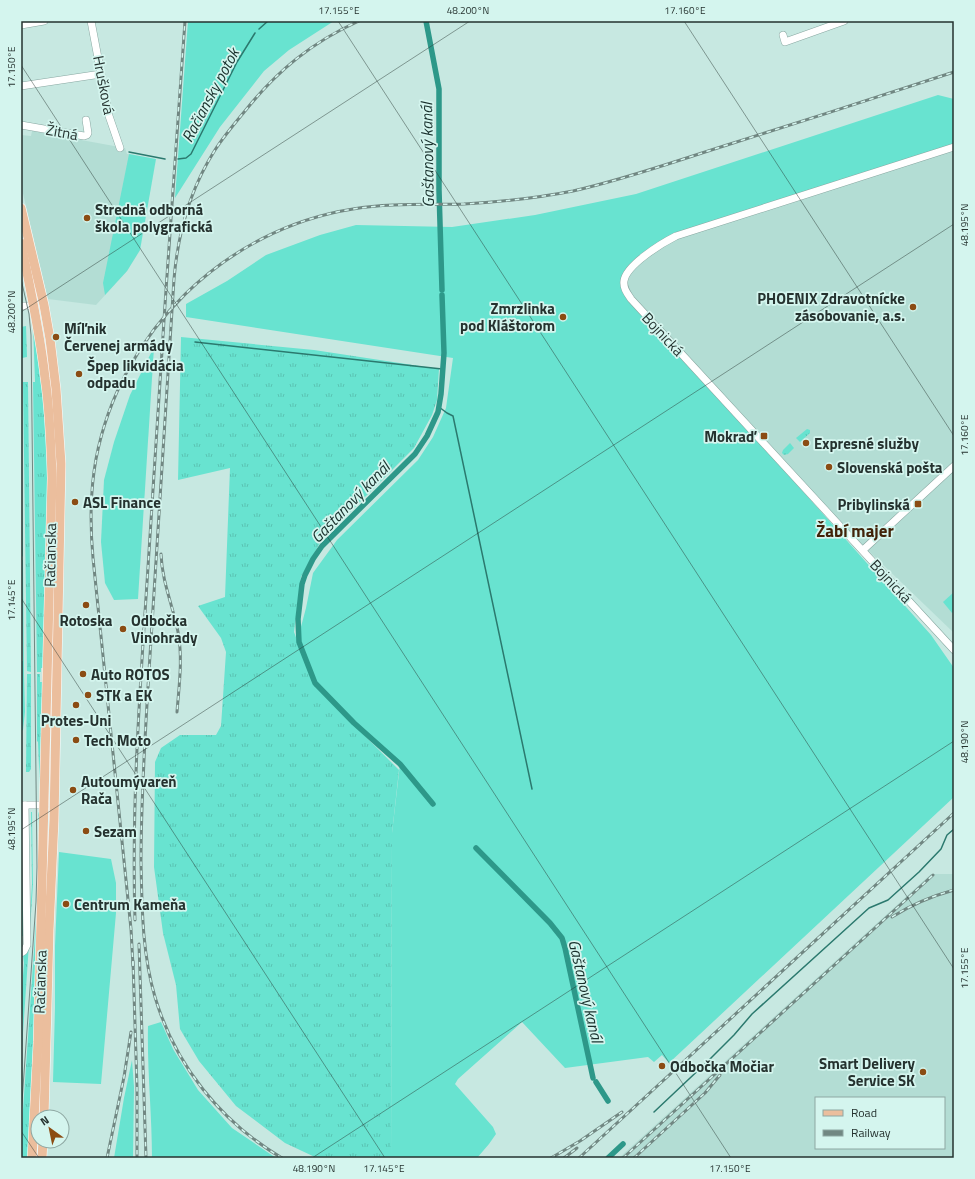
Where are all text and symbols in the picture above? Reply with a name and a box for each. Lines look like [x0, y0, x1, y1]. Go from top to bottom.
text: 17.155°E [318, 3, 360, 18]
text: 48.200°N [447, 3, 489, 18]
text: 17.160°E [664, 3, 706, 18]
water label: Račiansky potok [175, 42, 246, 146]
text: 17.150°E [4, 46, 19, 88]
street label: Hrušková [87, 54, 121, 117]
water label: Gaštanový kanál [414, 101, 440, 208]
street label: Žitná [44, 118, 80, 146]
place label: Stredná odborná škola polygrafická [95, 198, 213, 238]
text: 48.195°N [957, 204, 972, 246]
marker: Stredná odborná škola polygrafická [82, 213, 92, 223]
place label: PHOENIX Zdravotnícke zásobovanie, a.s. [757, 287, 905, 327]
text: 48.200°N [4, 291, 19, 333]
place label: Zmrzlinka pod Kláštorom [460, 297, 555, 337]
marker: PHOENIX Zdravotnícke zásobovanie, a.s. [908, 302, 918, 312]
street label: Bojnická [637, 307, 690, 362]
marker: Zmrzlinka pod Kláštorom [558, 312, 568, 322]
place label: Míľnik Červenej armády [64, 317, 173, 357]
marker: Míľnik Červenej armády [51, 332, 61, 342]
place label: Špep likvidácia odpadu [87, 354, 184, 394]
marker: Špep likvidácia odpadu [74, 369, 84, 379]
text: 17.160°E [957, 414, 972, 456]
place label: Mokraď [704, 425, 757, 448]
marker: Mokraď [759, 431, 769, 441]
place label: Expresné služby [814, 432, 919, 455]
marker: Expresné služby [801, 438, 811, 448]
water label: Gaštanový kanál [305, 455, 396, 548]
place label: Slovenská pošta [837, 456, 943, 479]
marker: Slovenská pošta [824, 462, 834, 472]
place label: ASL Finance [83, 491, 161, 514]
place label: Pribylinská [837, 493, 910, 516]
marker: ASL Finance [70, 497, 80, 507]
marker: Pribylinská [913, 499, 923, 509]
district label: Žabí majer [816, 518, 894, 544]
street label: Račianska [38, 522, 62, 587]
street label: Bojnická [865, 554, 918, 609]
text: 17.145°E [4, 579, 19, 621]
marker: Rotoska [81, 600, 91, 610]
place label: Rotoska [59, 609, 113, 632]
place label: Odbočka Vinohrady [131, 609, 198, 649]
marker: Odbočka Vinohrady [118, 624, 128, 634]
place label: Auto ROTOS [91, 663, 170, 686]
marker: Auto ROTOS [78, 669, 88, 679]
place label: STK a EK [96, 684, 153, 707]
marker: STK a EK [83, 690, 93, 700]
marker: Protes-Uni [71, 700, 81, 710]
place label: Protes-Uni [41, 709, 111, 732]
text: 48.190°N [957, 721, 972, 763]
place label: Tech Moto [84, 729, 151, 752]
marker: Tech Moto [71, 735, 81, 745]
place label: Autoumývareň Rača [81, 770, 177, 810]
marker: Autoumývareň Rača [68, 785, 78, 795]
text: 48.195°N [4, 808, 19, 850]
place label: Sezam [94, 820, 137, 843]
marker: Sezam [81, 826, 91, 836]
place label: Centrum Kameňa [74, 893, 186, 916]
marker: Centrum Kameňa [61, 899, 71, 909]
water label: Gaštanový kanál [562, 937, 610, 1046]
text: 17.155°E [957, 947, 972, 989]
street label: Račianska [27, 949, 53, 1014]
place label: Smart Delivery Service SK [819, 1052, 915, 1092]
place label: Odbočka Močiar [670, 1055, 775, 1078]
marker: Odbočka Močiar [657, 1061, 667, 1071]
marker: Smart Delivery Service SK [918, 1067, 928, 1077]
legend [815, 1097, 945, 1149]
text: Road [851, 1103, 877, 1122]
north arrow [30, 1109, 70, 1149]
text: N [37, 1112, 52, 1129]
text: Railway [851, 1123, 891, 1142]
text: 48.190°N [293, 1161, 335, 1176]
text: 17.145°E [363, 1161, 405, 1176]
text: 17.150°E [709, 1161, 751, 1176]

